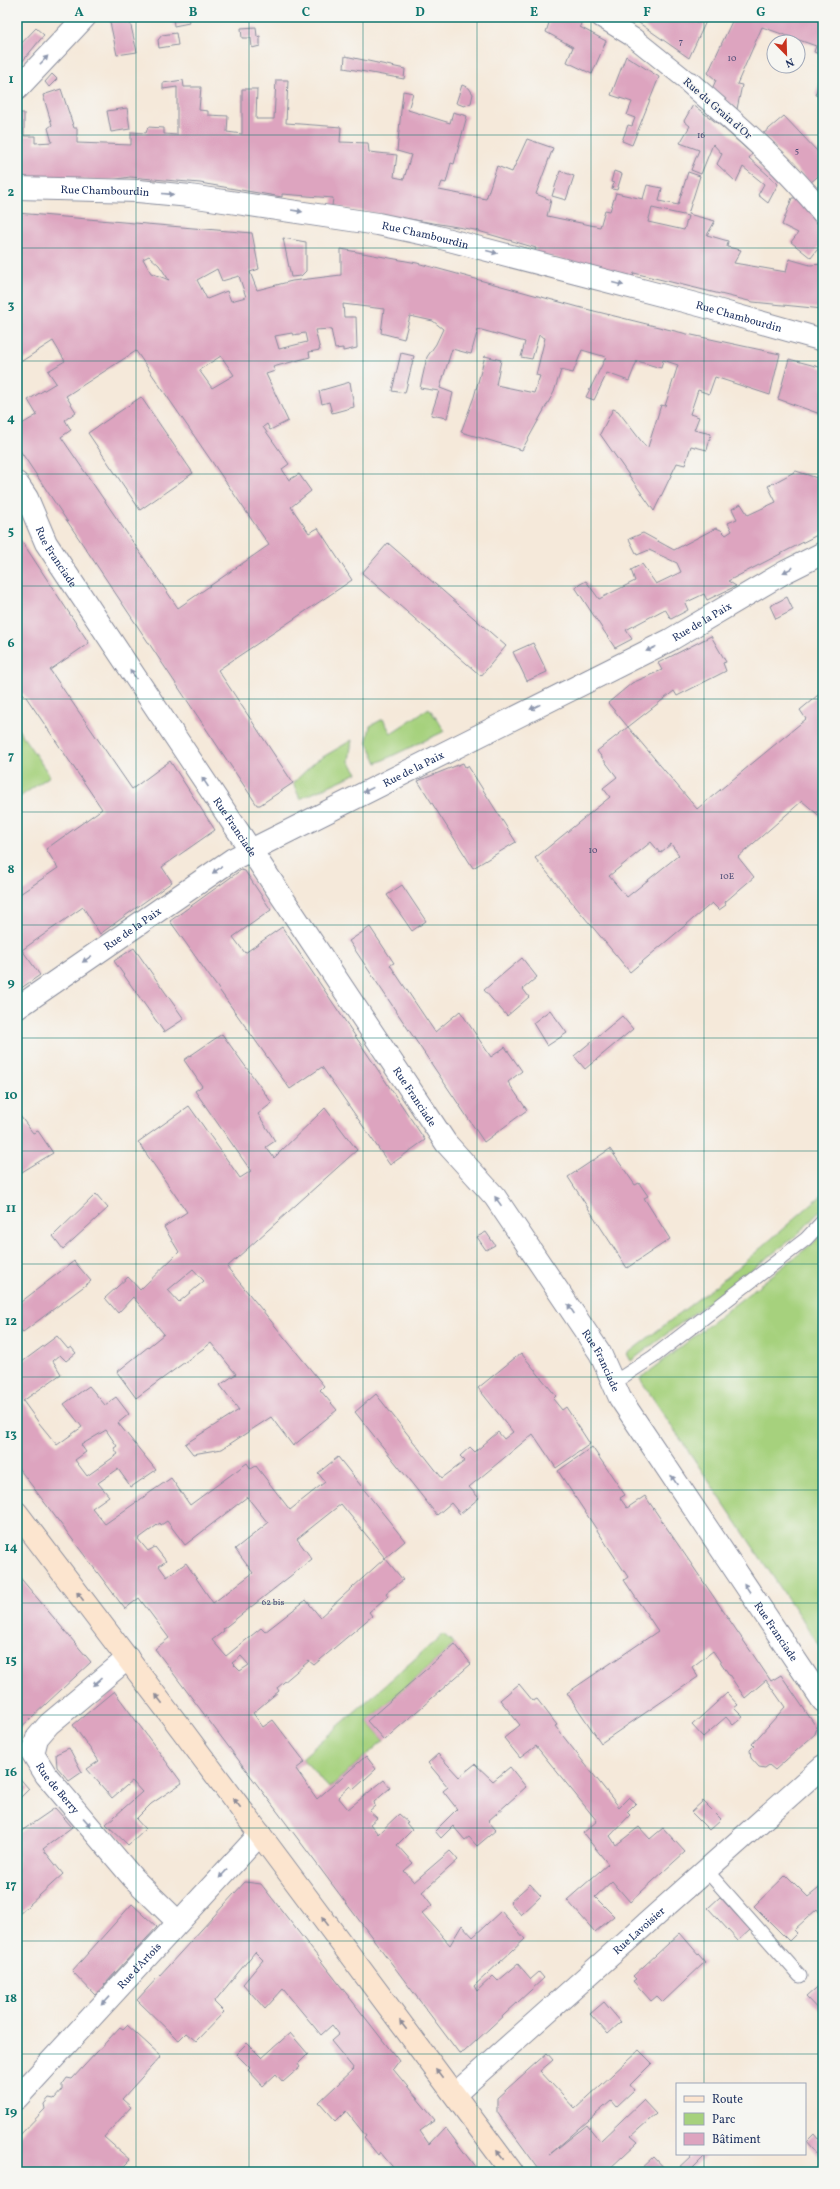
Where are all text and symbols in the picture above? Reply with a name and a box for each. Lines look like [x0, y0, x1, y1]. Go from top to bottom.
text: A [74, 4, 84, 22]
text: B [189, 4, 198, 22]
text: C [302, 4, 310, 22]
text: D [415, 4, 425, 22]
text: E [530, 4, 538, 22]
text: F [643, 4, 651, 22]
text: G [756, 4, 766, 22]
north arrow [766, 34, 806, 74]
house number: 7 [679, 35, 683, 48]
house number: 10 [728, 52, 737, 65]
text: N [783, 53, 796, 70]
one-way arrow [39, 56, 48, 65]
text: 1 [8, 71, 14, 89]
street label: Rue du Grain d'Or [679, 75, 755, 144]
house number: 16 [697, 129, 705, 142]
house number: 5 [795, 144, 799, 157]
street label: Rue Chambourdin [60, 183, 150, 201]
text: 2 [8, 184, 15, 202]
one-way arrow [162, 191, 174, 197]
one-way arrow [291, 208, 303, 214]
street label: Rue Chambourdin [380, 219, 471, 254]
one-way arrow [486, 249, 499, 255]
one-way arrow [612, 281, 624, 287]
text: 3 [8, 297, 15, 315]
street label: Rue Chambourdin [694, 298, 784, 337]
text: 4 [7, 410, 15, 428]
text: 5 [8, 523, 14, 541]
street label: Rue Franciade [31, 525, 80, 591]
one-way arrow [782, 567, 794, 574]
street label: Rue de la Paix [670, 599, 735, 646]
text: 6 [7, 635, 15, 653]
one-way arrow [645, 646, 657, 652]
one-way arrow [129, 669, 137, 679]
one-way arrow [529, 704, 541, 710]
text: 7 [8, 748, 14, 766]
street label: Rue de la Paix [381, 748, 447, 792]
one-way arrow [201, 777, 209, 788]
one-way arrow [363, 787, 374, 793]
street label: Rue Franciade [209, 795, 259, 860]
house number: 10 [589, 844, 598, 857]
text: 8 [7, 861, 15, 879]
one-way arrow [211, 866, 222, 874]
house number: 10E [720, 870, 735, 883]
street label: Rue de la Paix [101, 904, 165, 955]
one-way arrow [81, 955, 92, 963]
text: 9 [7, 974, 15, 992]
street label: Rue Franciade [388, 1064, 439, 1130]
text: 10 [4, 1087, 18, 1105]
one-way arrow [494, 1196, 502, 1207]
text: 11 [6, 1200, 16, 1218]
one-way arrow [567, 1303, 574, 1315]
text: 12 [5, 1313, 17, 1331]
street label: Rue Franciade [577, 1327, 622, 1395]
text: 13 [5, 1426, 17, 1444]
one-way arrow [670, 1474, 678, 1485]
text: 14 [4, 1539, 18, 1557]
one-way arrow [743, 1582, 751, 1593]
one-way arrow [76, 1590, 84, 1601]
house number: 62 bis [262, 1596, 284, 1609]
street label: Rue Franciade [750, 1599, 800, 1665]
text: 15 [5, 1652, 17, 1670]
one-way arrow [92, 1677, 102, 1687]
one-way arrow [155, 1694, 163, 1704]
street label: Rue de Berry [31, 1760, 82, 1818]
text: 16 [5, 1764, 17, 1782]
one-way arrow [233, 1798, 241, 1808]
one-way arrow [82, 1818, 91, 1827]
one-way arrow [218, 1869, 227, 1879]
text: 17 [5, 1877, 17, 1895]
street label: Rue Lavoisier [610, 1904, 669, 1959]
one-way arrow [321, 1915, 329, 1926]
street label: Rue d'Artois [115, 1940, 166, 1993]
text: 18 [5, 1990, 17, 2008]
one-way arrow [102, 1996, 111, 2005]
one-way arrow [398, 2019, 407, 2030]
one-way arrow [435, 2067, 443, 2078]
legend [676, 2083, 806, 2155]
text: Route [712, 2092, 743, 2108]
text: 19 [5, 2103, 17, 2121]
text: Parc [712, 2112, 735, 2128]
text: Bâtiment [712, 2132, 761, 2148]
one-way arrow [496, 2150, 504, 2160]

